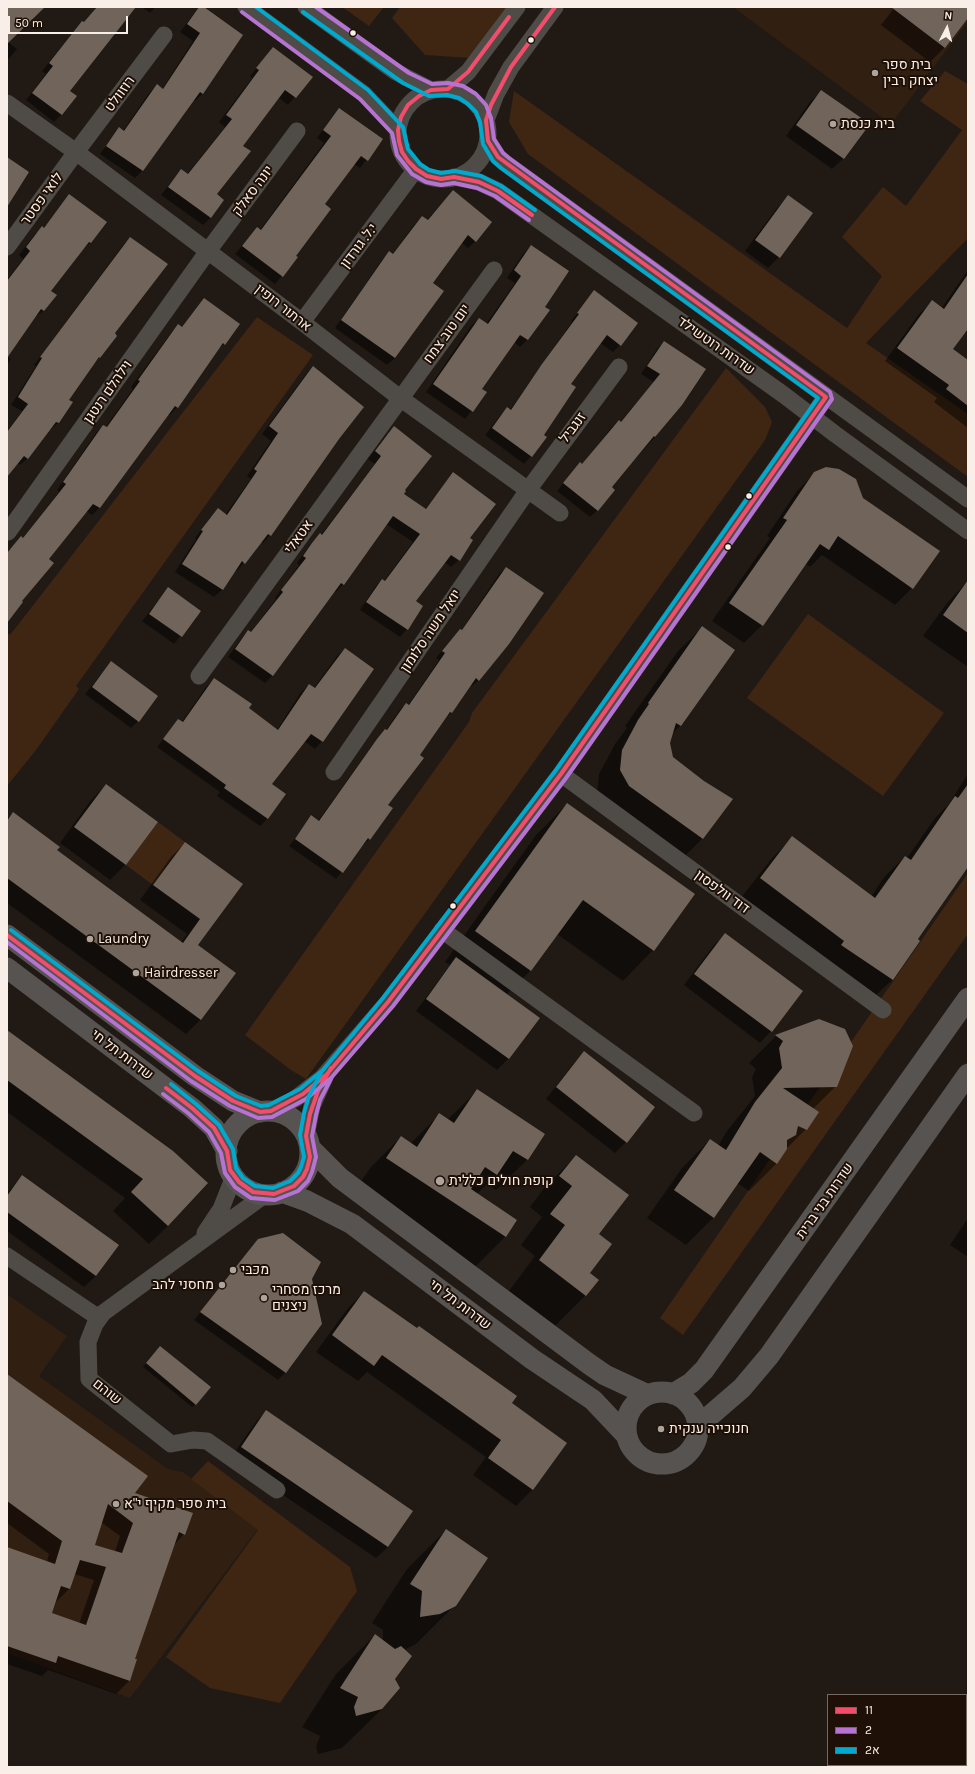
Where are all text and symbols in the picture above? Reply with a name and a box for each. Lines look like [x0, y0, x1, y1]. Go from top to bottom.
scale bar [10, 8, 130, 34]
north arrow [927, 8, 967, 48]
text: N [944, 9, 953, 22]
text: 50 m [15, 16, 43, 30]
unlabelled marker [348, 28, 358, 38]
unlabelled marker [526, 35, 536, 45]
place label: בית ספר יצחק רבין [883, 57, 938, 90]
marker: בית ספר יצחק רבין [870, 68, 880, 78]
street label: רוזוולט [101, 73, 139, 115]
place label: בית כנסת [841, 116, 895, 132]
marker: בית כנסת [828, 119, 838, 129]
street label: יונה סאלק [229, 162, 277, 220]
street label: לואי פסטר [17, 169, 67, 229]
street label: י.ל. גורדון [337, 220, 381, 272]
street label: ארתור רופין [251, 281, 315, 335]
street label: יום טוב צמח [420, 301, 474, 367]
street label: שדרות רוטשילד [674, 313, 758, 379]
street label: וילהלם רנטגן [80, 357, 136, 427]
street label: זנגביל [556, 409, 590, 447]
unlabelled marker [744, 491, 754, 501]
street label: אטאלי [281, 517, 317, 557]
unlabelled marker [723, 542, 733, 552]
street label: יואל משה סלומון [397, 586, 465, 676]
street label: דוד וולפסון [691, 867, 753, 917]
unlabelled marker [448, 901, 458, 911]
place label: Laundry [98, 931, 149, 947]
marker: Laundry [85, 934, 95, 944]
place label: Hairdresser [144, 965, 218, 981]
marker: Hairdresser [131, 968, 141, 978]
street label: שדרות תל חי [88, 1026, 156, 1084]
street label: שדרות בני ברית [793, 1160, 857, 1242]
place label: קופת חולים כללית [449, 1173, 554, 1189]
marker: קופת חולים כללית [434, 1175, 446, 1187]
place label: מכבי [241, 1262, 269, 1278]
marker: מכבי [228, 1265, 238, 1275]
street label: שדרות תל חי [426, 1276, 494, 1334]
place label: מחסני להב [152, 1277, 214, 1293]
marker: מחסני להב [217, 1280, 227, 1290]
place label: מרכז מסחרי ניצנים [272, 1282, 341, 1314]
marker: מרכז מסחרי ניצנים [259, 1293, 269, 1303]
street label: שוהם [89, 1375, 125, 1409]
place label: חנוכייה ענקית [669, 1421, 749, 1437]
marker: חנוכייה ענקית [656, 1424, 666, 1434]
place label: בית ספר מקיף י"א [124, 1496, 226, 1512]
marker: בית ספר מקיף י"א [111, 1499, 121, 1509]
legend [827, 1694, 967, 1766]
text: 11 [865, 1703, 873, 1717]
text: 2 [865, 1723, 872, 1737]
text: 2א [865, 1743, 880, 1757]

